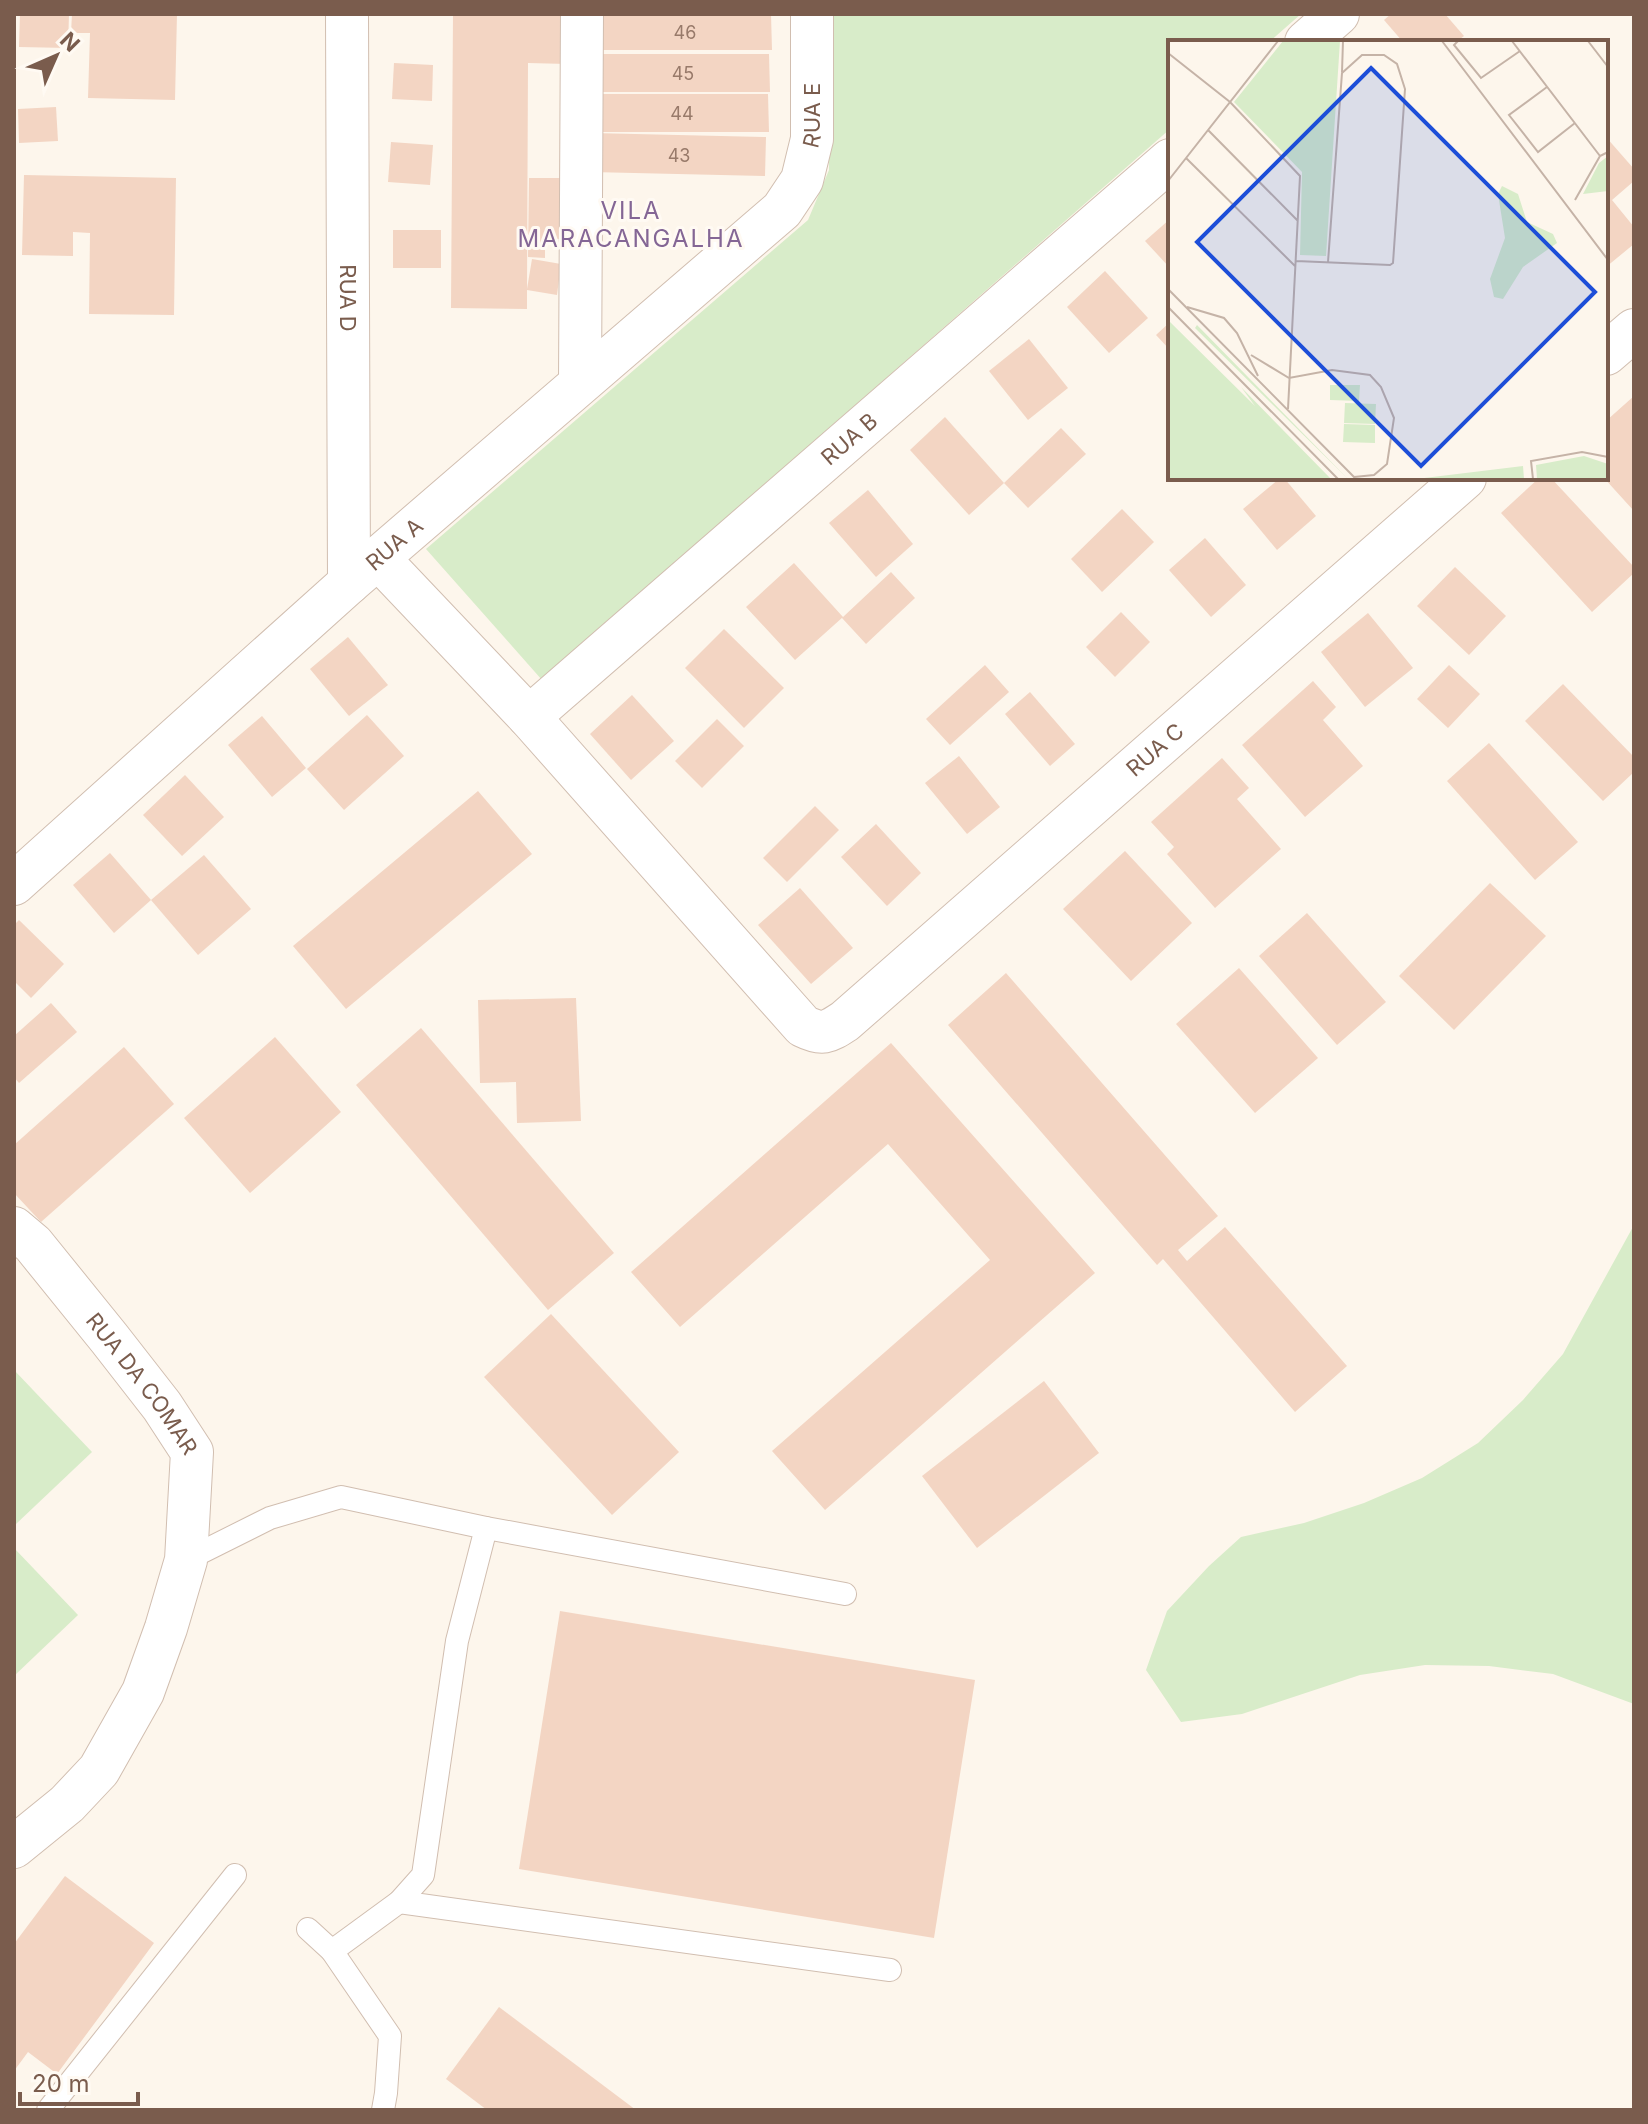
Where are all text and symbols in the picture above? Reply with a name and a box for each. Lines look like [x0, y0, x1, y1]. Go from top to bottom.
north arrow [16, 16, 96, 96]
house number: 46 [674, 22, 696, 43]
text: N [55, 27, 85, 57]
inset map [1168, 40, 1608, 480]
house number: 45 [672, 63, 694, 84]
street label: RUA E [797, 83, 826, 150]
house number: 44 [670, 103, 694, 124]
house number: 43 [668, 145, 690, 166]
district label: VILA MARACANGALHA [517, 196, 745, 253]
street label: RUA D [335, 264, 361, 332]
street label: RUA B [816, 407, 882, 470]
street label: RUA A [360, 512, 428, 576]
street label: RUA C [1121, 717, 1189, 782]
street label: RUA DA COMAR [81, 1307, 203, 1459]
scale bar [20, 2056, 138, 2106]
text: 20 m [32, 2069, 90, 2098]

